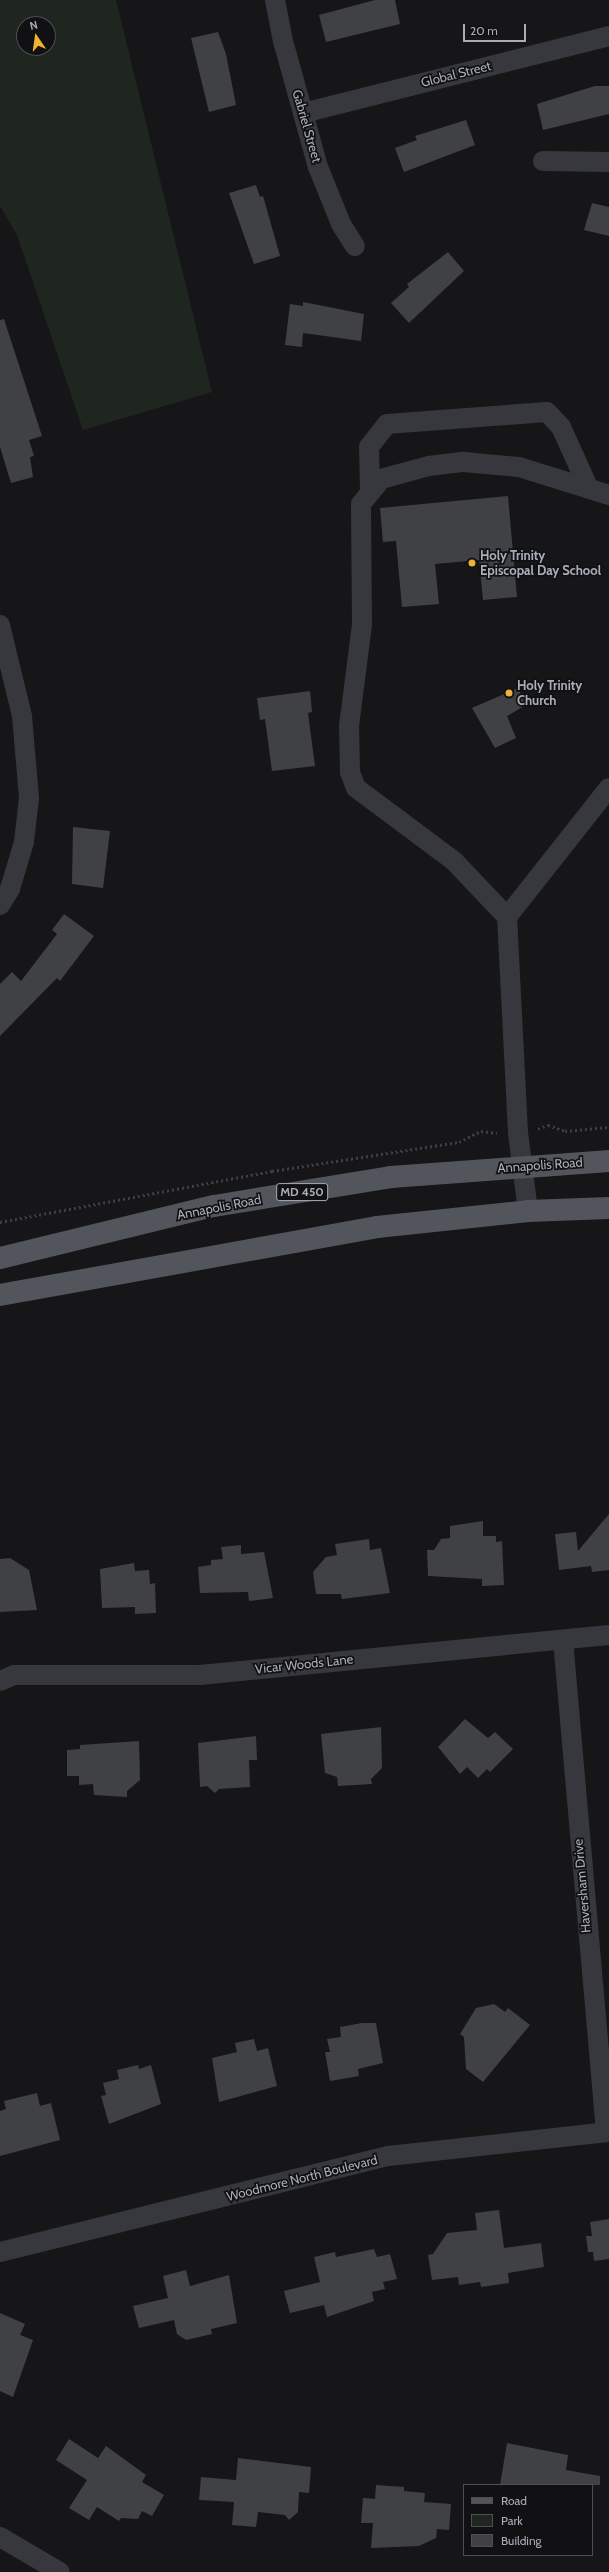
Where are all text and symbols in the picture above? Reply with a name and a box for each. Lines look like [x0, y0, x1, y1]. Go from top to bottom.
north arrow [16, 16, 56, 56]
scale bar [465, 16, 528, 42]
text: N [28, 18, 39, 33]
text: 20 m [470, 23, 498, 38]
street label: Global Street [419, 58, 493, 90]
street label: Gabriel Street [289, 88, 325, 164]
place label: Holy Trinity Episcopal Day School [480, 548, 601, 579]
marker: Holy Trinity Episcopal Day School [467, 558, 477, 568]
place label: Holy Trinity Church [517, 678, 582, 709]
marker: Holy Trinity Church [504, 688, 514, 698]
street label: Annapolis Road [497, 1154, 583, 1176]
road number: MD 450 [276, 1182, 328, 1202]
street label: Annapolis Road [176, 1191, 262, 1223]
street label: Vicar Woods Lane [254, 1651, 354, 1677]
street label: Haversham Drive [570, 1838, 594, 1934]
street label: Woodmore North Boulevard [225, 2152, 379, 2204]
legend [463, 2484, 593, 2556]
text: Road [501, 2493, 527, 2508]
text: Park [501, 2513, 523, 2528]
text: Building [501, 2533, 542, 2548]

